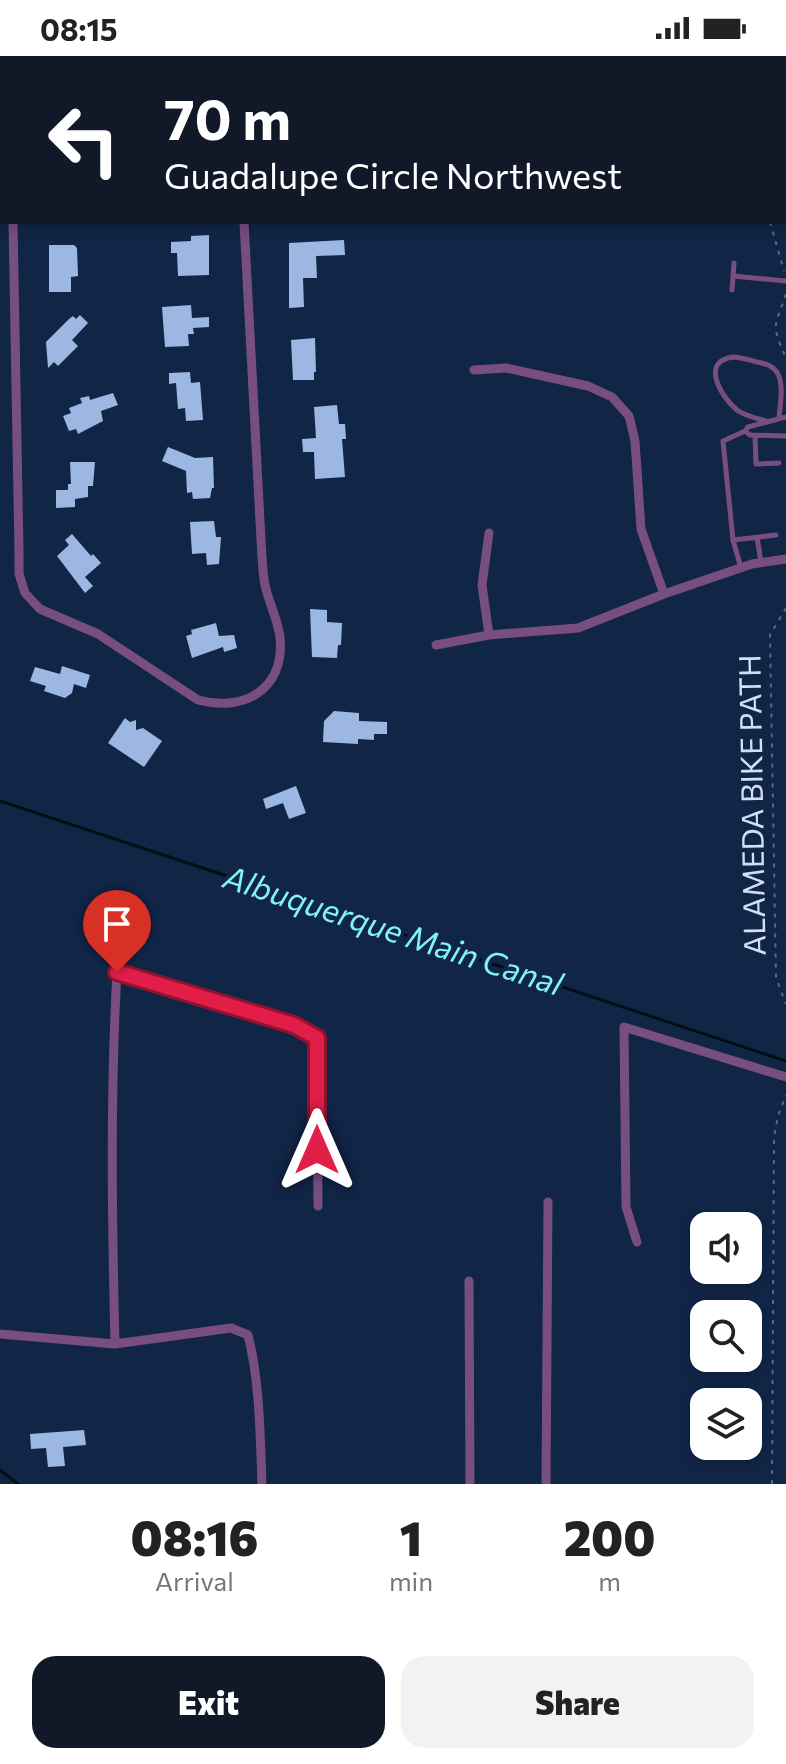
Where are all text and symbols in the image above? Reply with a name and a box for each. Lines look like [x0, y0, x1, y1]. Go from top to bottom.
text: 08:15 [40, 10, 118, 47]
text: 70 m [164, 83, 291, 152]
icon: left [32, 88, 136, 192]
text: Guadalupe Circle Northwest [164, 152, 622, 196]
street label: ALAMEDA BIKE PATH [729, 654, 772, 956]
water label: Albuquerque Main Canal [218, 855, 569, 1003]
pin [83, 890, 151, 972]
icon: arrive [95, 902, 139, 946]
position arrow [275, 1108, 359, 1192]
map controls [690, 1212, 762, 1460]
button: sound [690, 1212, 762, 1284]
button: search [690, 1300, 762, 1372]
button: layers [690, 1388, 762, 1460]
text: 08:16 [130, 1507, 258, 1566]
text: 1 [400, 1507, 422, 1566]
text: 200 [564, 1507, 655, 1566]
text: Arrival [155, 1565, 234, 1596]
text: min [389, 1565, 433, 1596]
text: m [598, 1565, 621, 1596]
button: Exit [32, 1656, 385, 1748]
button: Share [401, 1656, 754, 1748]

